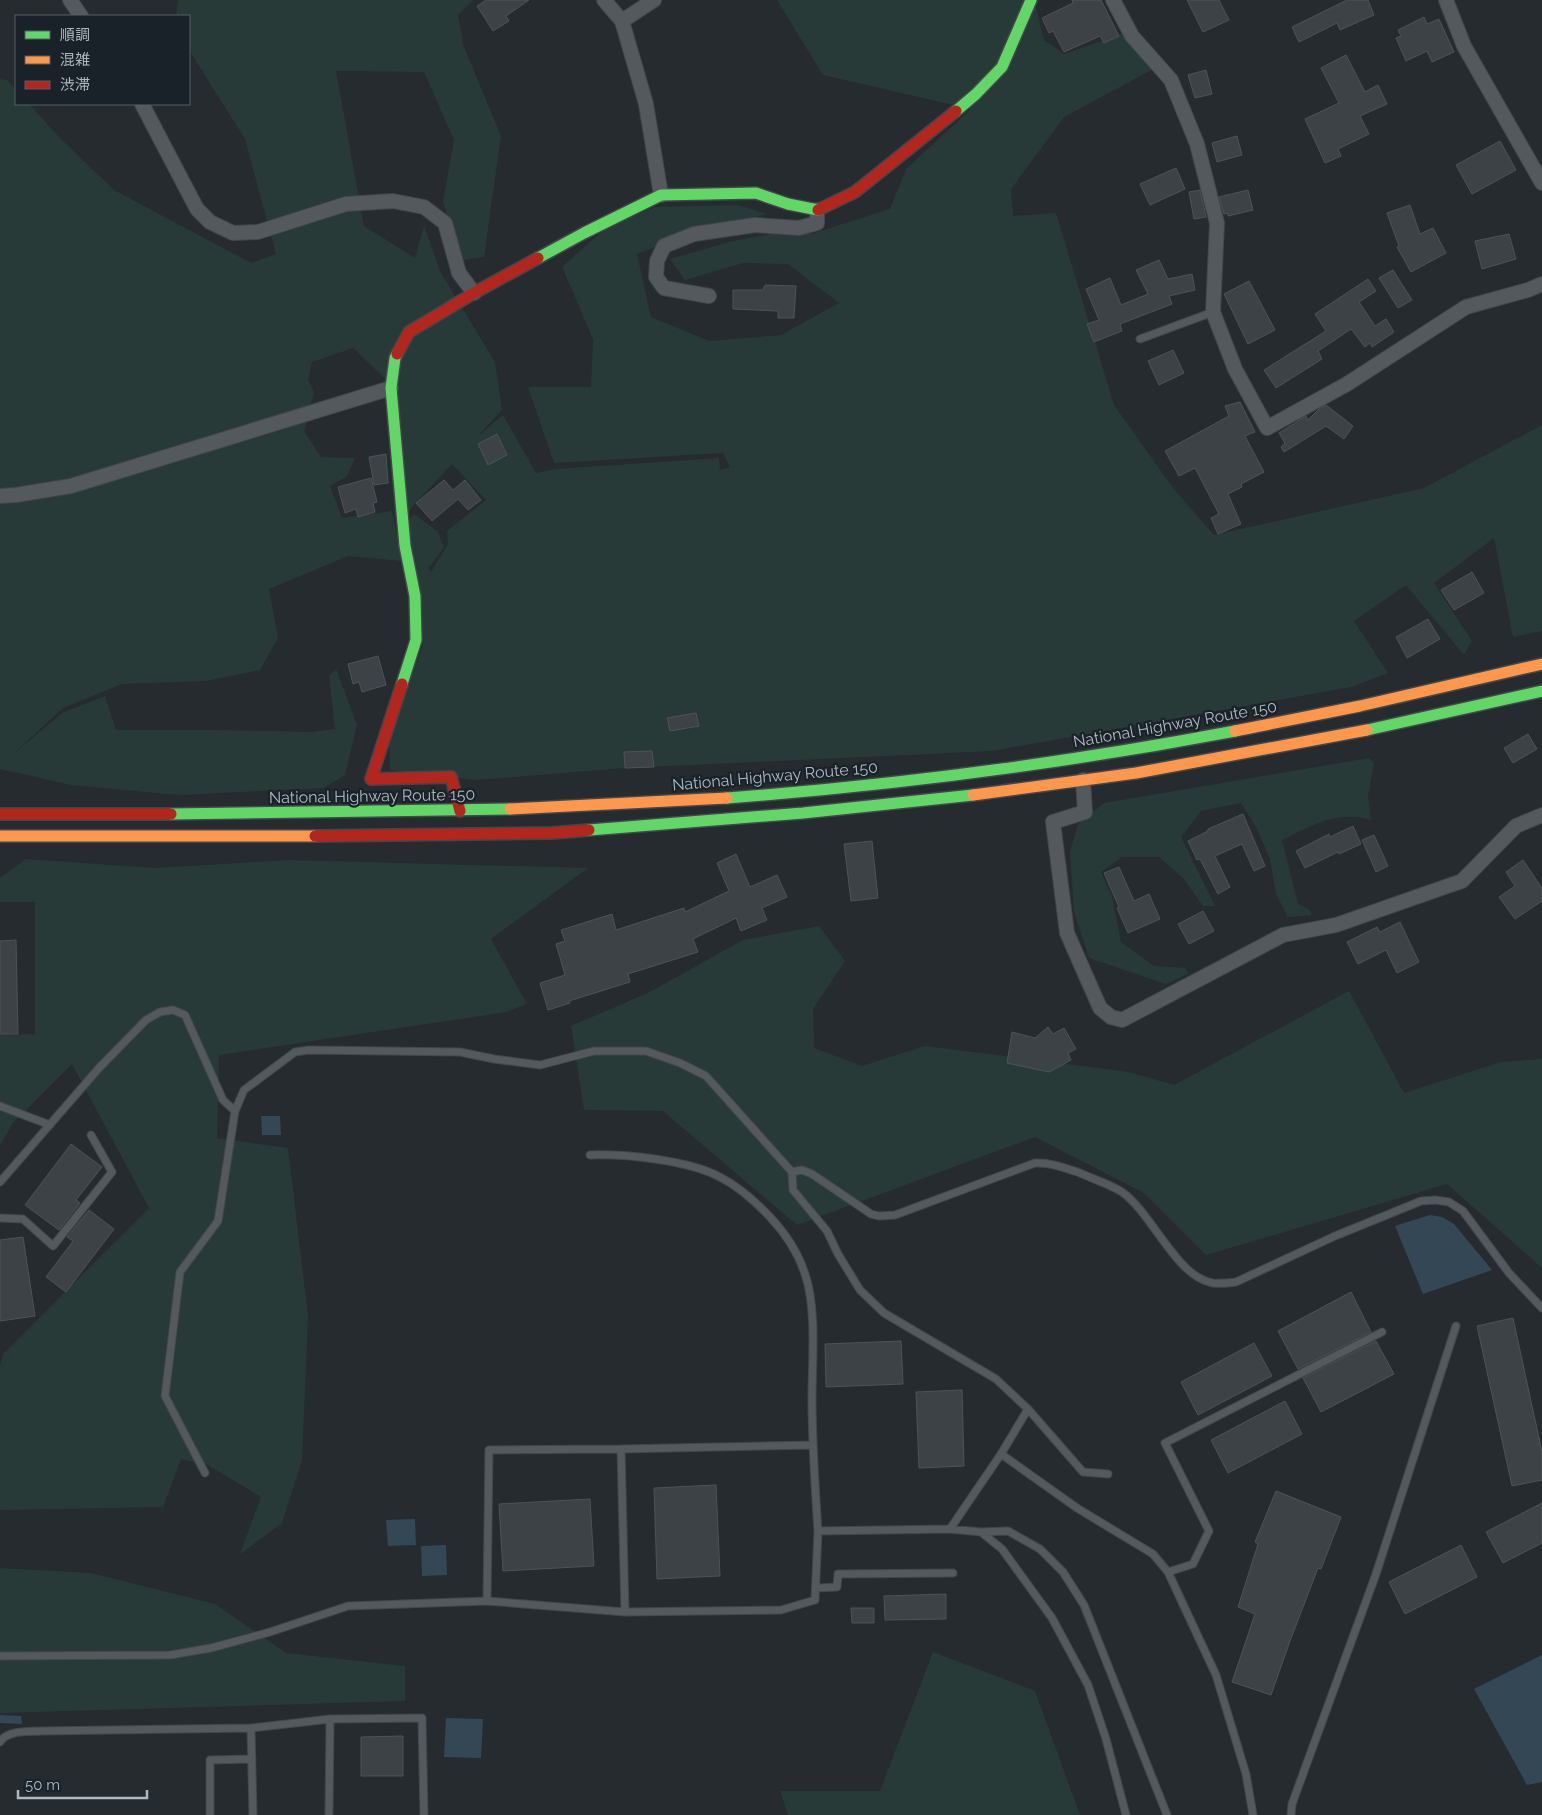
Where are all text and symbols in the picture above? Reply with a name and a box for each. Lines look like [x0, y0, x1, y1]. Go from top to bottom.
legend [15, 15, 190, 105]
text: 順調 [60, 26, 90, 44]
text: 混雑 [60, 51, 90, 69]
text: 渋滞 [60, 76, 90, 94]
street label: National Highway Route 150 [1072, 697, 1278, 751]
street label: National Highway Route 150 [671, 758, 879, 794]
street label: National Highway Route 150 [269, 785, 475, 807]
scale bar [18, 1768, 146, 1800]
text: 50 m [25, 1776, 60, 1794]

